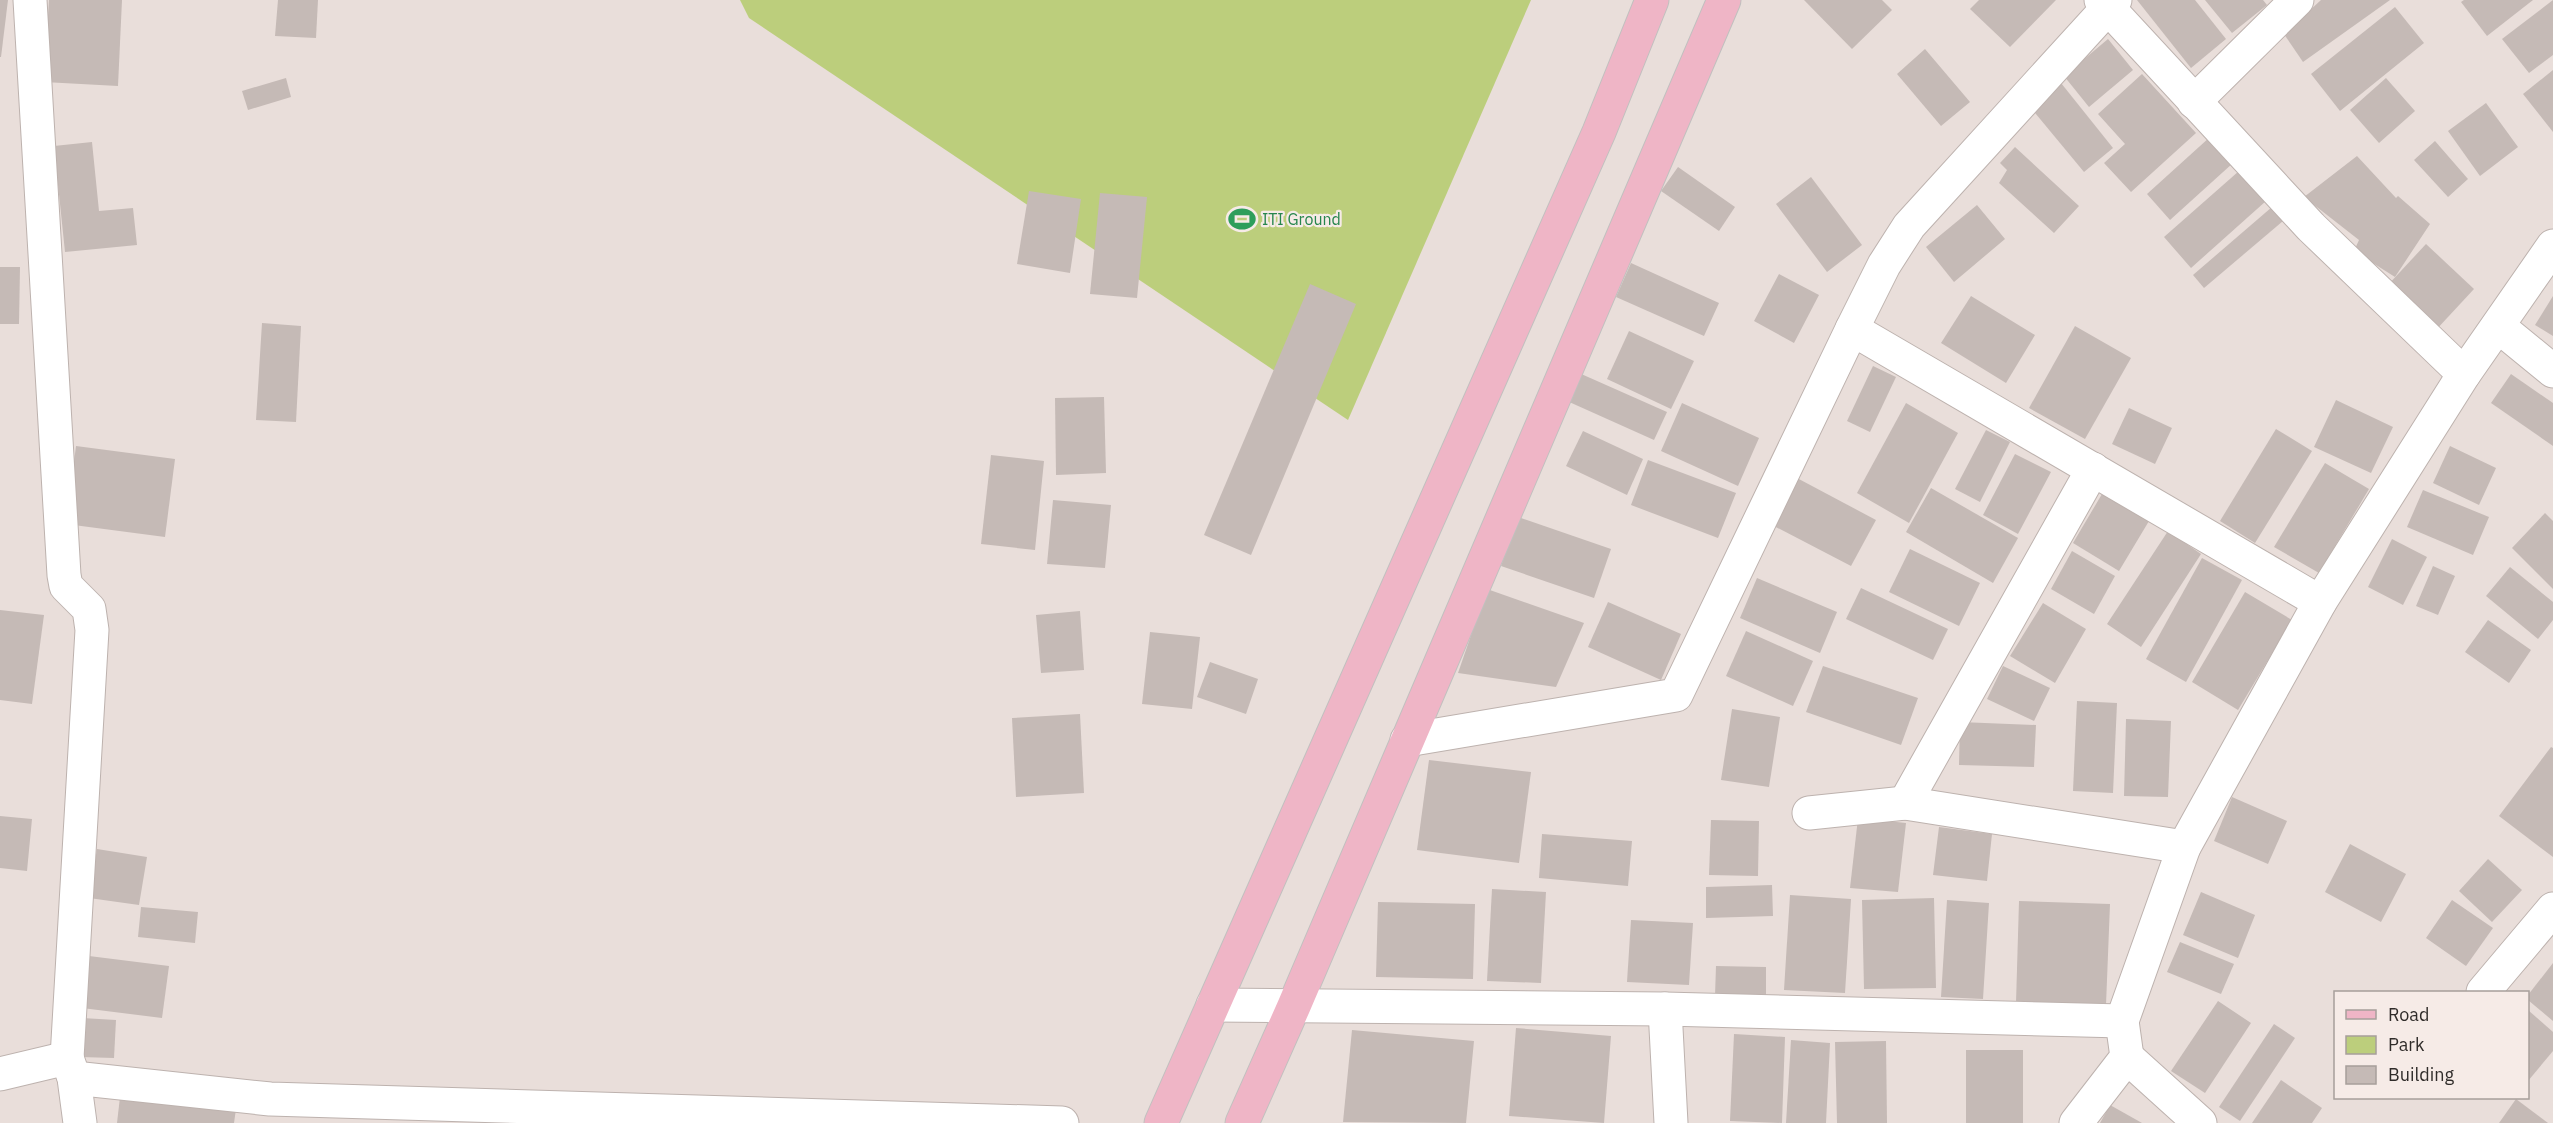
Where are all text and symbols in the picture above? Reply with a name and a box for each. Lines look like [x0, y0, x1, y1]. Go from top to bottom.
sports icon: ITI Ground [1227, 204, 1257, 234]
place label: ITI Ground [1262, 209, 1341, 229]
legend [2334, 991, 2529, 1099]
text: Road [2388, 1003, 2429, 1026]
text: Park [2388, 1033, 2425, 1056]
text: Building [2388, 1063, 2455, 1086]

